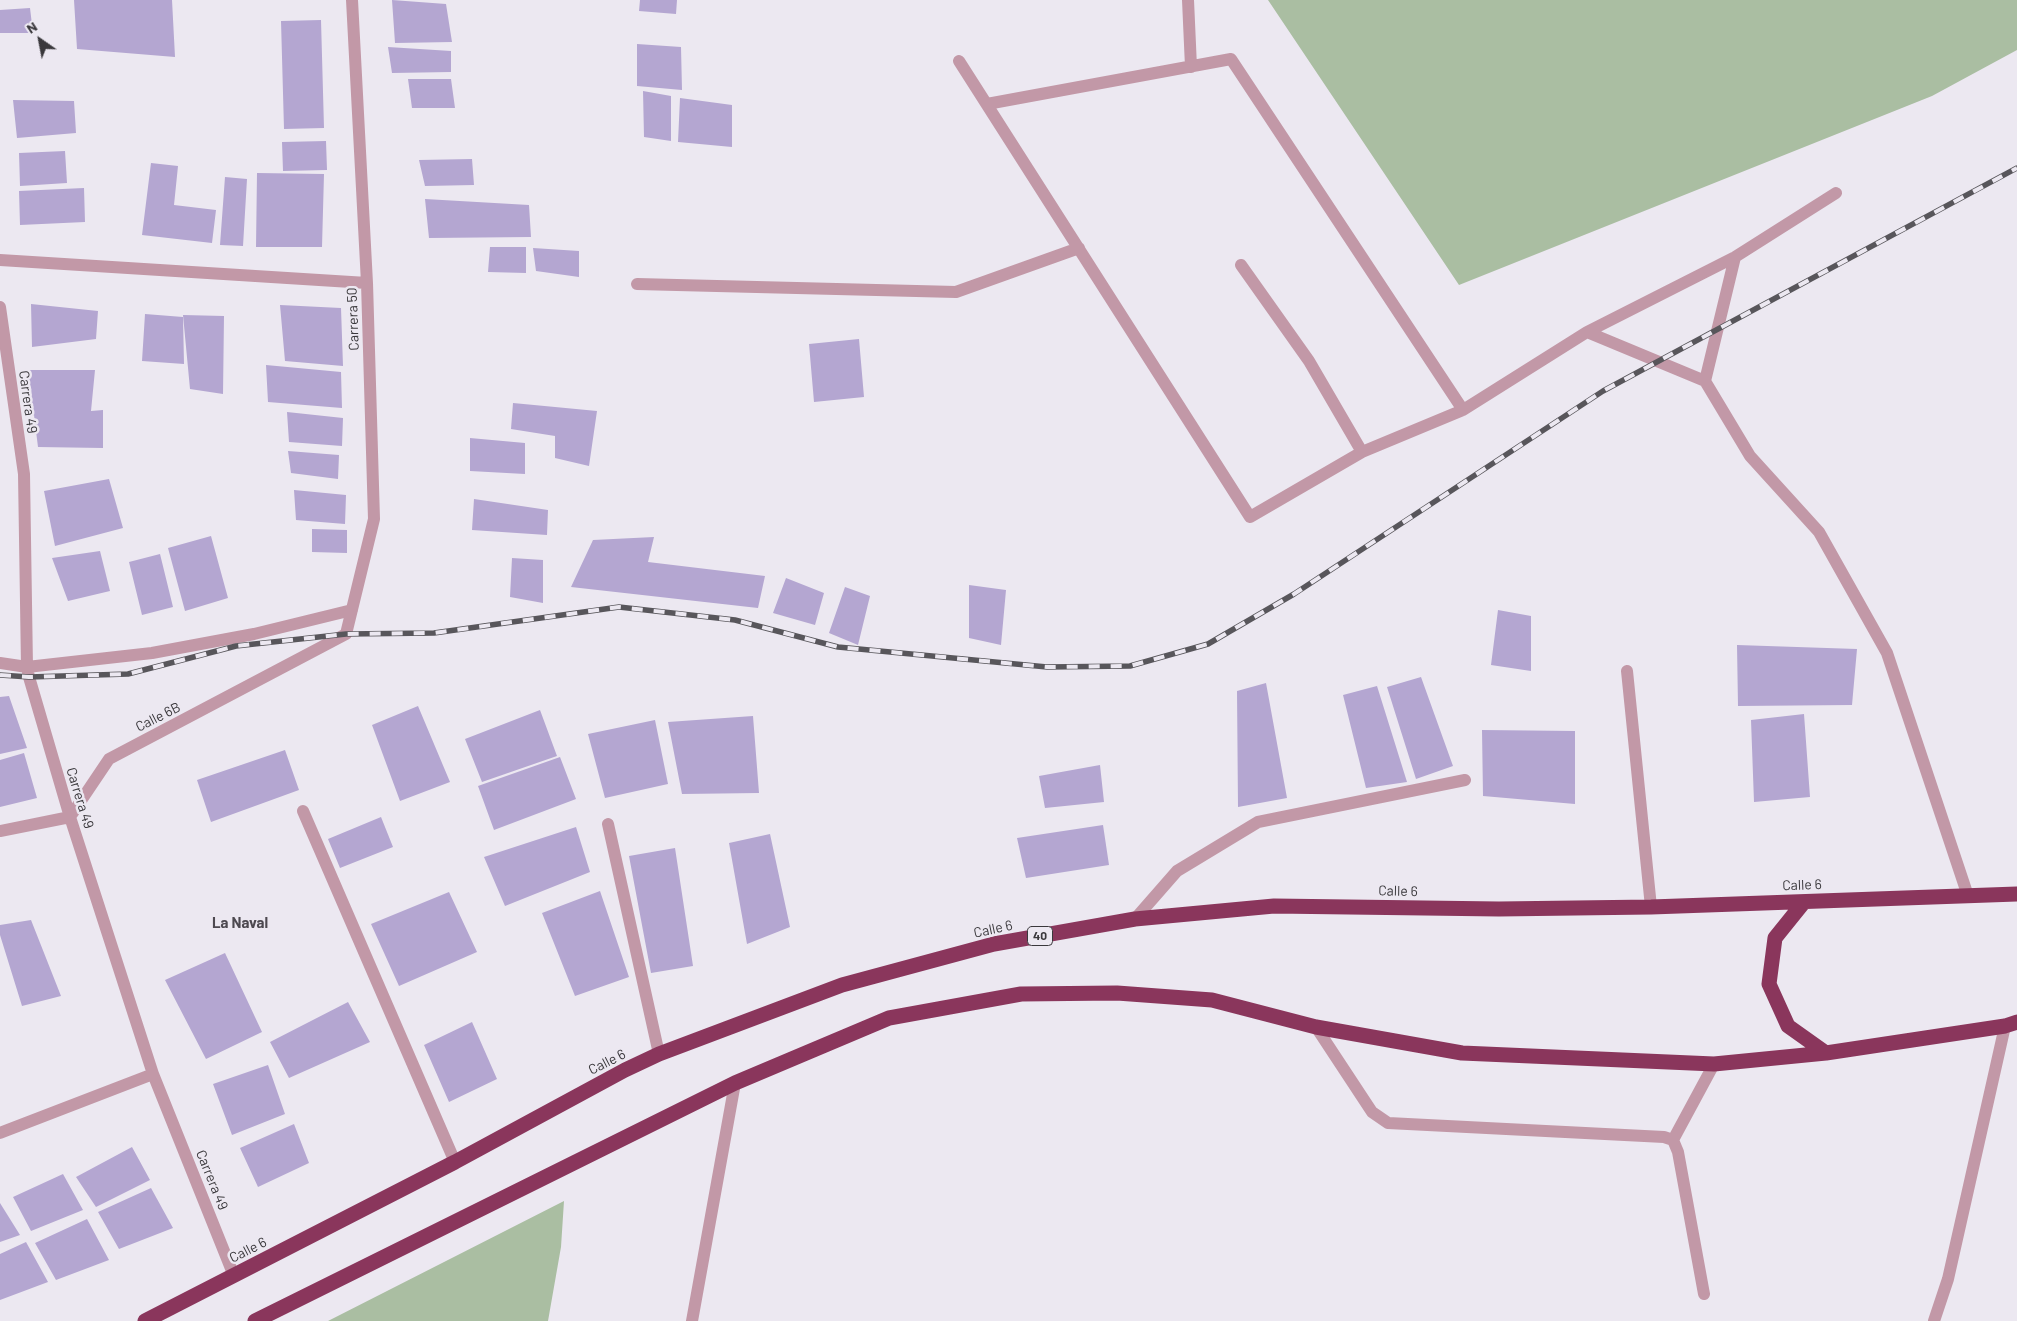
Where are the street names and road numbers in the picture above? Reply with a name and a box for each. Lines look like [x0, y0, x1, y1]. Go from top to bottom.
street label: Carrera 50 [344, 287, 362, 351]
street label: Carrera 49 [15, 370, 41, 434]
street label: Calle 6B [133, 699, 183, 735]
street label: Carrera 49 [63, 765, 97, 831]
street label: Calle 6 [1782, 876, 1822, 894]
street label: Calle 6 [1378, 882, 1418, 900]
street label: Calle 6 [972, 917, 1014, 941]
road number: 40 [1028, 926, 1052, 946]
street label: Calle 6 [586, 1046, 628, 1078]
street label: Carrera 49 [192, 1148, 232, 1212]
street label: Calle 6 [227, 1234, 269, 1266]

